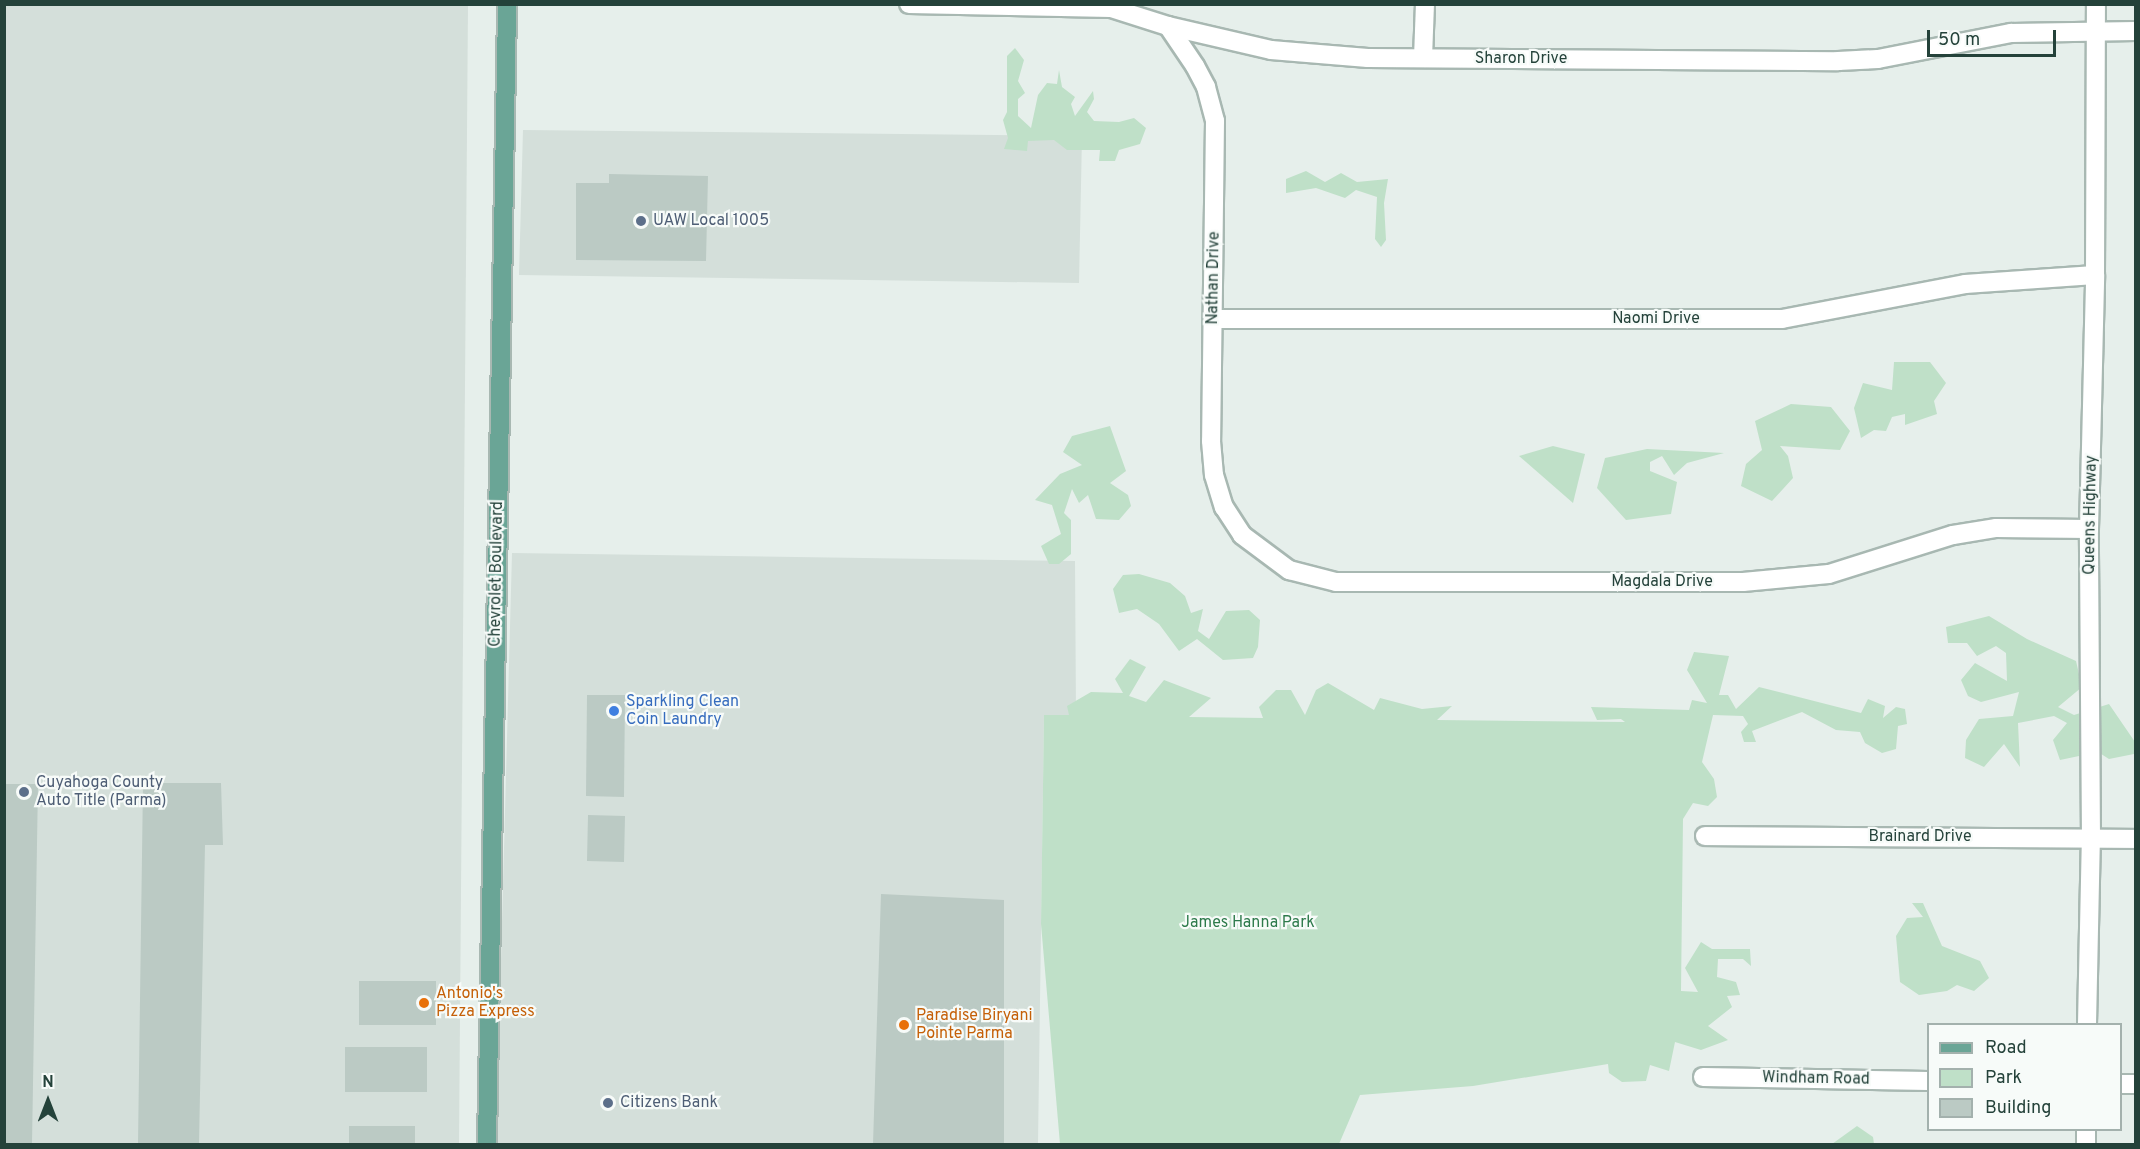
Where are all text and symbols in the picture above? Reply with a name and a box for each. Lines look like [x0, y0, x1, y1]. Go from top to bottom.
scale bar [1930, 18, 2059, 56]
text: 50 m [1938, 29, 1980, 52]
street label: Sharon Drive [1475, 49, 1567, 69]
place label: UAW Local 1005 [653, 211, 769, 231]
marker: UAW Local 1005 [634, 214, 648, 228]
street label: Nathan Drive [1204, 231, 1224, 325]
street label: Naomi Drive [1612, 309, 1700, 329]
street label: Queens Highway [2080, 455, 2102, 575]
street label: Chevrolet Boulevard [486, 501, 508, 647]
street label: Magdala Drive [1611, 572, 1713, 592]
place label: Sparkling Clean Coin Laundry [626, 692, 739, 730]
marker: Sparkling Clean Coin Laundry [607, 704, 621, 718]
place label: Cuyahoga County Auto Title (Parma) [36, 773, 167, 811]
marker: Cuyahoga County Auto Title (Parma) [17, 785, 31, 799]
street label: Brainard Drive [1868, 827, 1972, 847]
park label: James Hanna Park [1181, 913, 1315, 933]
place label: Antonio's Pizza Express [436, 984, 535, 1022]
marker: Antonio's Pizza Express [417, 996, 431, 1010]
place label: Paradise Biryani Pointe Parma [916, 1006, 1032, 1044]
marker: Paradise Biryani Pointe Parma [897, 1018, 911, 1032]
legend [1927, 1023, 2122, 1131]
text: Road [1985, 1037, 2027, 1060]
text: Park [1985, 1067, 2022, 1090]
street label: Windham Road [1762, 1068, 1870, 1090]
north arrow [18, 1071, 78, 1131]
text: N [42, 1073, 54, 1093]
place label: Citizens Bank [620, 1093, 718, 1113]
marker: Citizens Bank [601, 1096, 615, 1110]
text: Building [1985, 1097, 2051, 1120]

